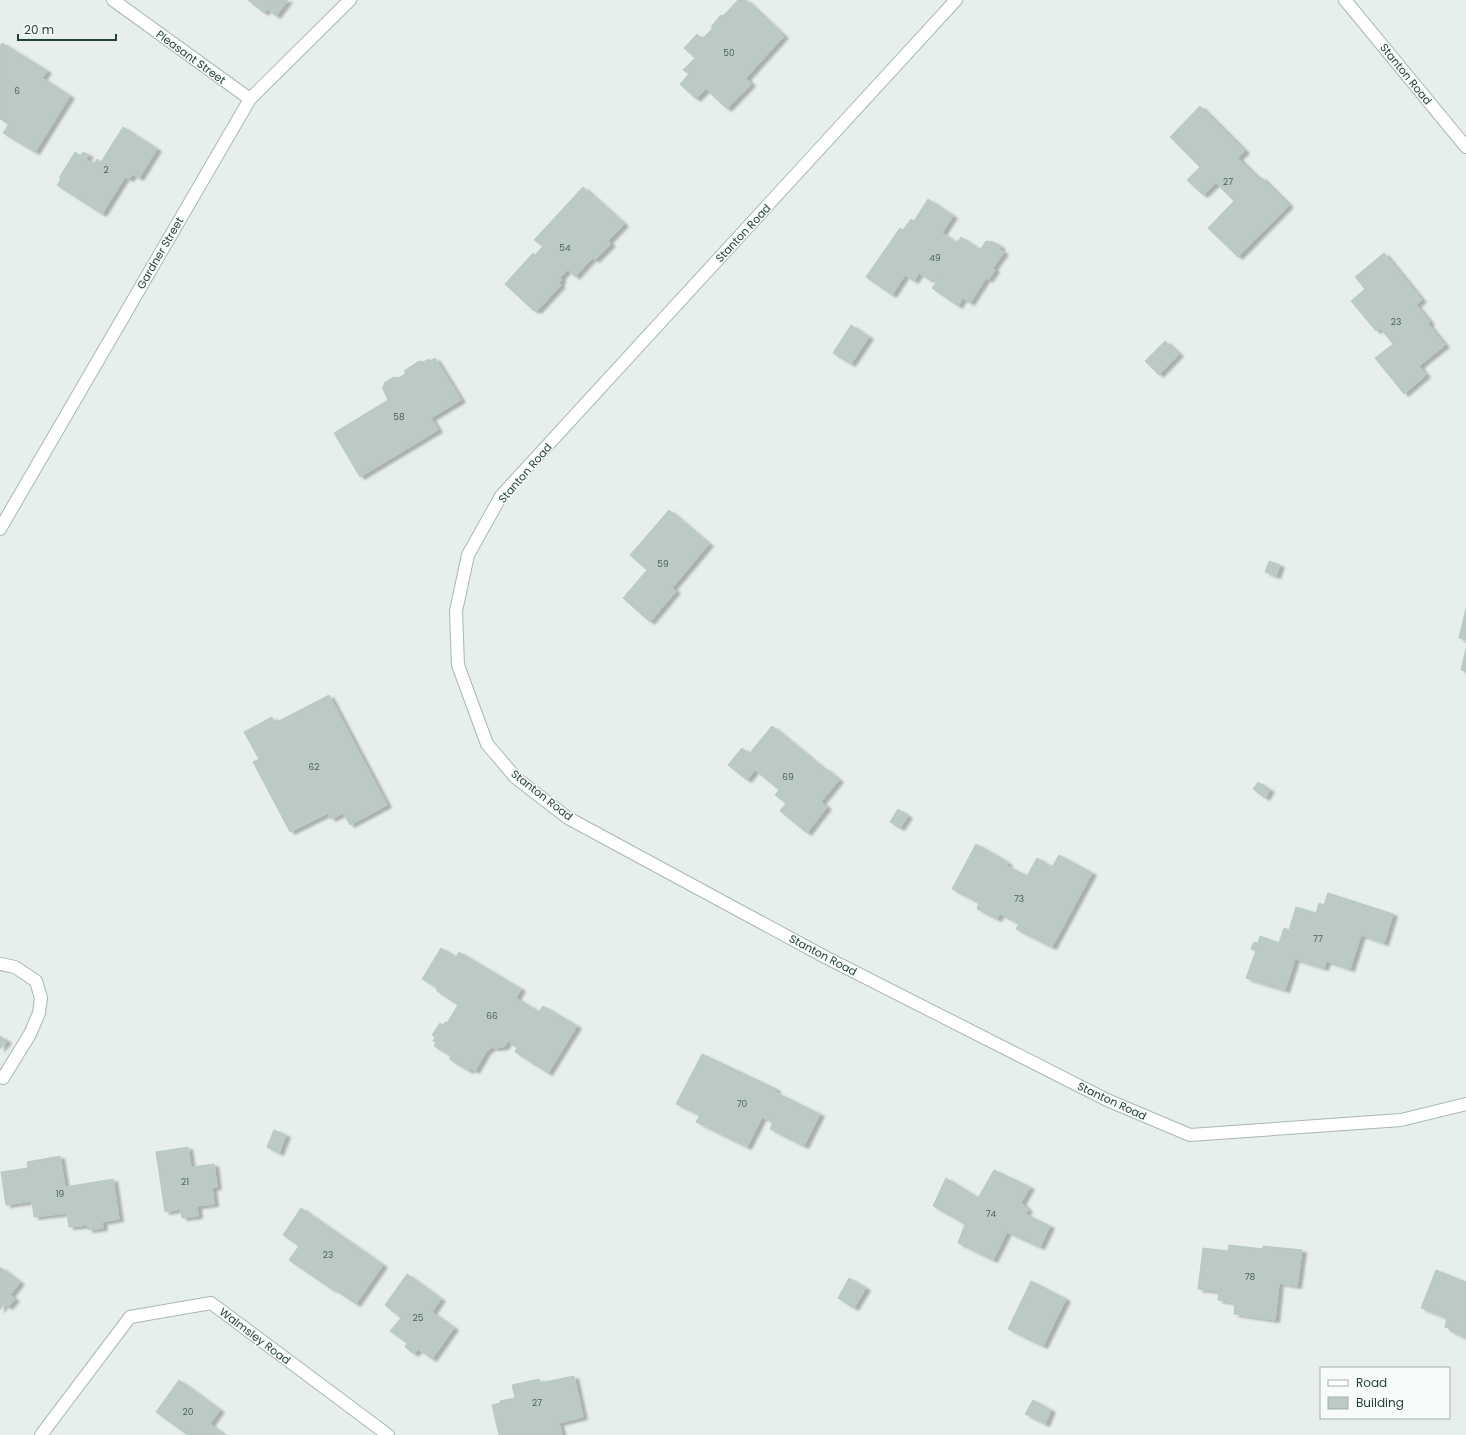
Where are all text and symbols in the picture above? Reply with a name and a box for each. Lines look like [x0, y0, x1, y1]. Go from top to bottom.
scale bar [18, 16, 116, 42]
text: 20 m [24, 21, 54, 38]
street label: Pleasant Street [153, 26, 229, 88]
street label: Stanton Road [1376, 40, 1436, 108]
house number: 50 [723, 47, 735, 59]
house number: 6 [14, 85, 20, 97]
house number: 2 [103, 164, 109, 176]
house number: 27 [1223, 176, 1233, 188]
street label: Stanton Road [712, 200, 774, 266]
street label: Gardner Street [133, 214, 187, 292]
house number: 54 [559, 242, 571, 254]
house number: 49 [929, 252, 941, 264]
house number: 23 [1391, 316, 1401, 328]
house number: 58 [393, 411, 405, 423]
street label: Stanton Road [495, 440, 555, 506]
house number: 59 [657, 558, 669, 570]
house number: 62 [309, 761, 319, 773]
street label: Stanton Road [508, 766, 576, 824]
house number: 69 [782, 771, 794, 783]
house number: 73 [1014, 893, 1024, 905]
street label: Stanton Road [786, 930, 860, 980]
house number: 77 [1313, 933, 1323, 945]
house number: 66 [486, 1010, 498, 1022]
street label: Stanton Road [1075, 1078, 1149, 1124]
house number: 70 [737, 1098, 748, 1110]
house number: 21 [181, 1176, 189, 1188]
house number: 19 [56, 1188, 65, 1200]
house number: 74 [986, 1208, 997, 1220]
house number: 23 [323, 1249, 333, 1261]
house number: 78 [1245, 1271, 1256, 1283]
street label: Walmsley Road [216, 1304, 294, 1368]
house number: 25 [413, 1312, 424, 1324]
legend [1320, 1367, 1450, 1419]
text: Road [1356, 1374, 1387, 1391]
text: Building [1356, 1394, 1404, 1411]
house number: 27 [532, 1397, 542, 1409]
house number: 20 [183, 1406, 194, 1418]

